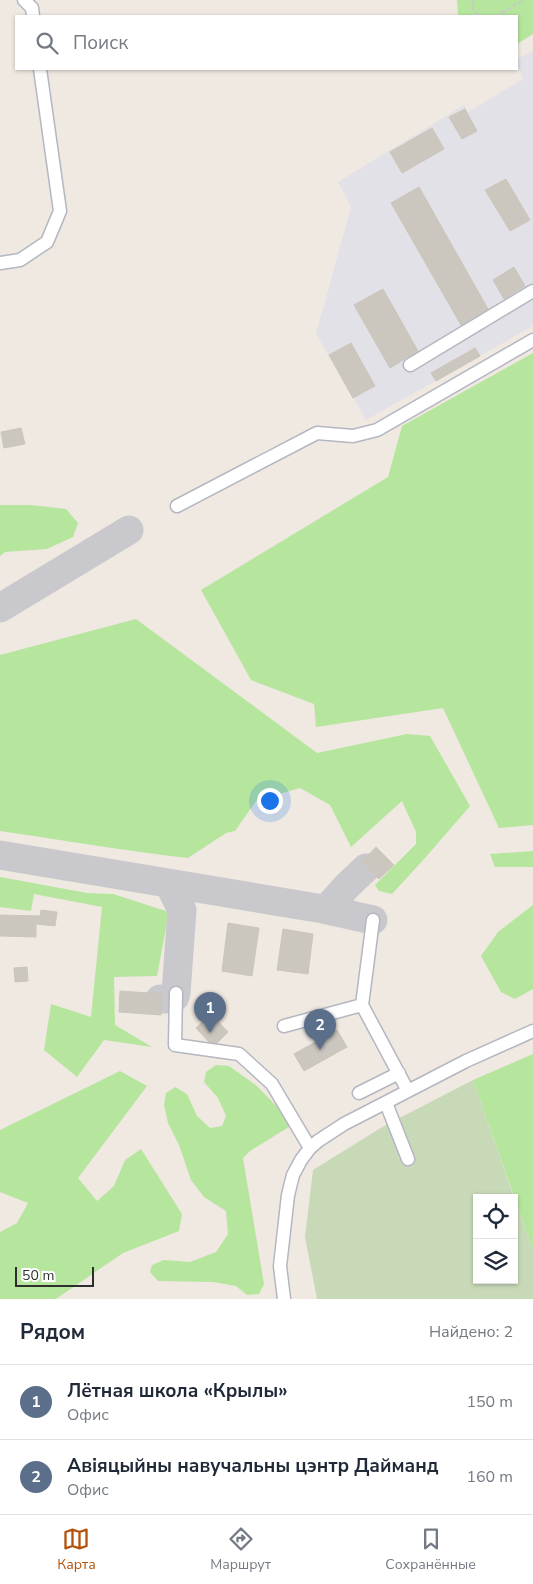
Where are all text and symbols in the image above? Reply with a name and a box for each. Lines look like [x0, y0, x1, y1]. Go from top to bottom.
search box [15, 15, 518, 70]
icon: search [33, 29, 61, 57]
text: Поиск [73, 30, 128, 56]
your location [257, 788, 283, 814]
pin: 1 [194, 992, 226, 1033]
pin: 2 [304, 1009, 336, 1050]
map controls [473, 1194, 518, 1284]
button: locate [473, 1194, 518, 1239]
button: layers [473, 1239, 518, 1284]
scale bar [15, 1264, 94, 1287]
text: 50 m [22, 1266, 54, 1285]
text: Рядом [20, 1318, 85, 1346]
text: Найдено: 2 [429, 1321, 513, 1343]
text: Лётная школа «Крылы» [67, 1378, 288, 1404]
text: 1 [31, 1391, 41, 1413]
text: 150 m [466, 1391, 513, 1413]
text: Офис [67, 1404, 109, 1426]
text: Авіяцыйны навучальны цэнтр Дайманд [67, 1453, 438, 1479]
text: 2 [31, 1466, 41, 1488]
text: 160 m [466, 1466, 513, 1488]
text: Офис [67, 1479, 109, 1501]
tab: Карта [57, 1525, 96, 1574]
tab: Маршрут [210, 1525, 271, 1574]
tab: Сохранённые [385, 1525, 476, 1574]

